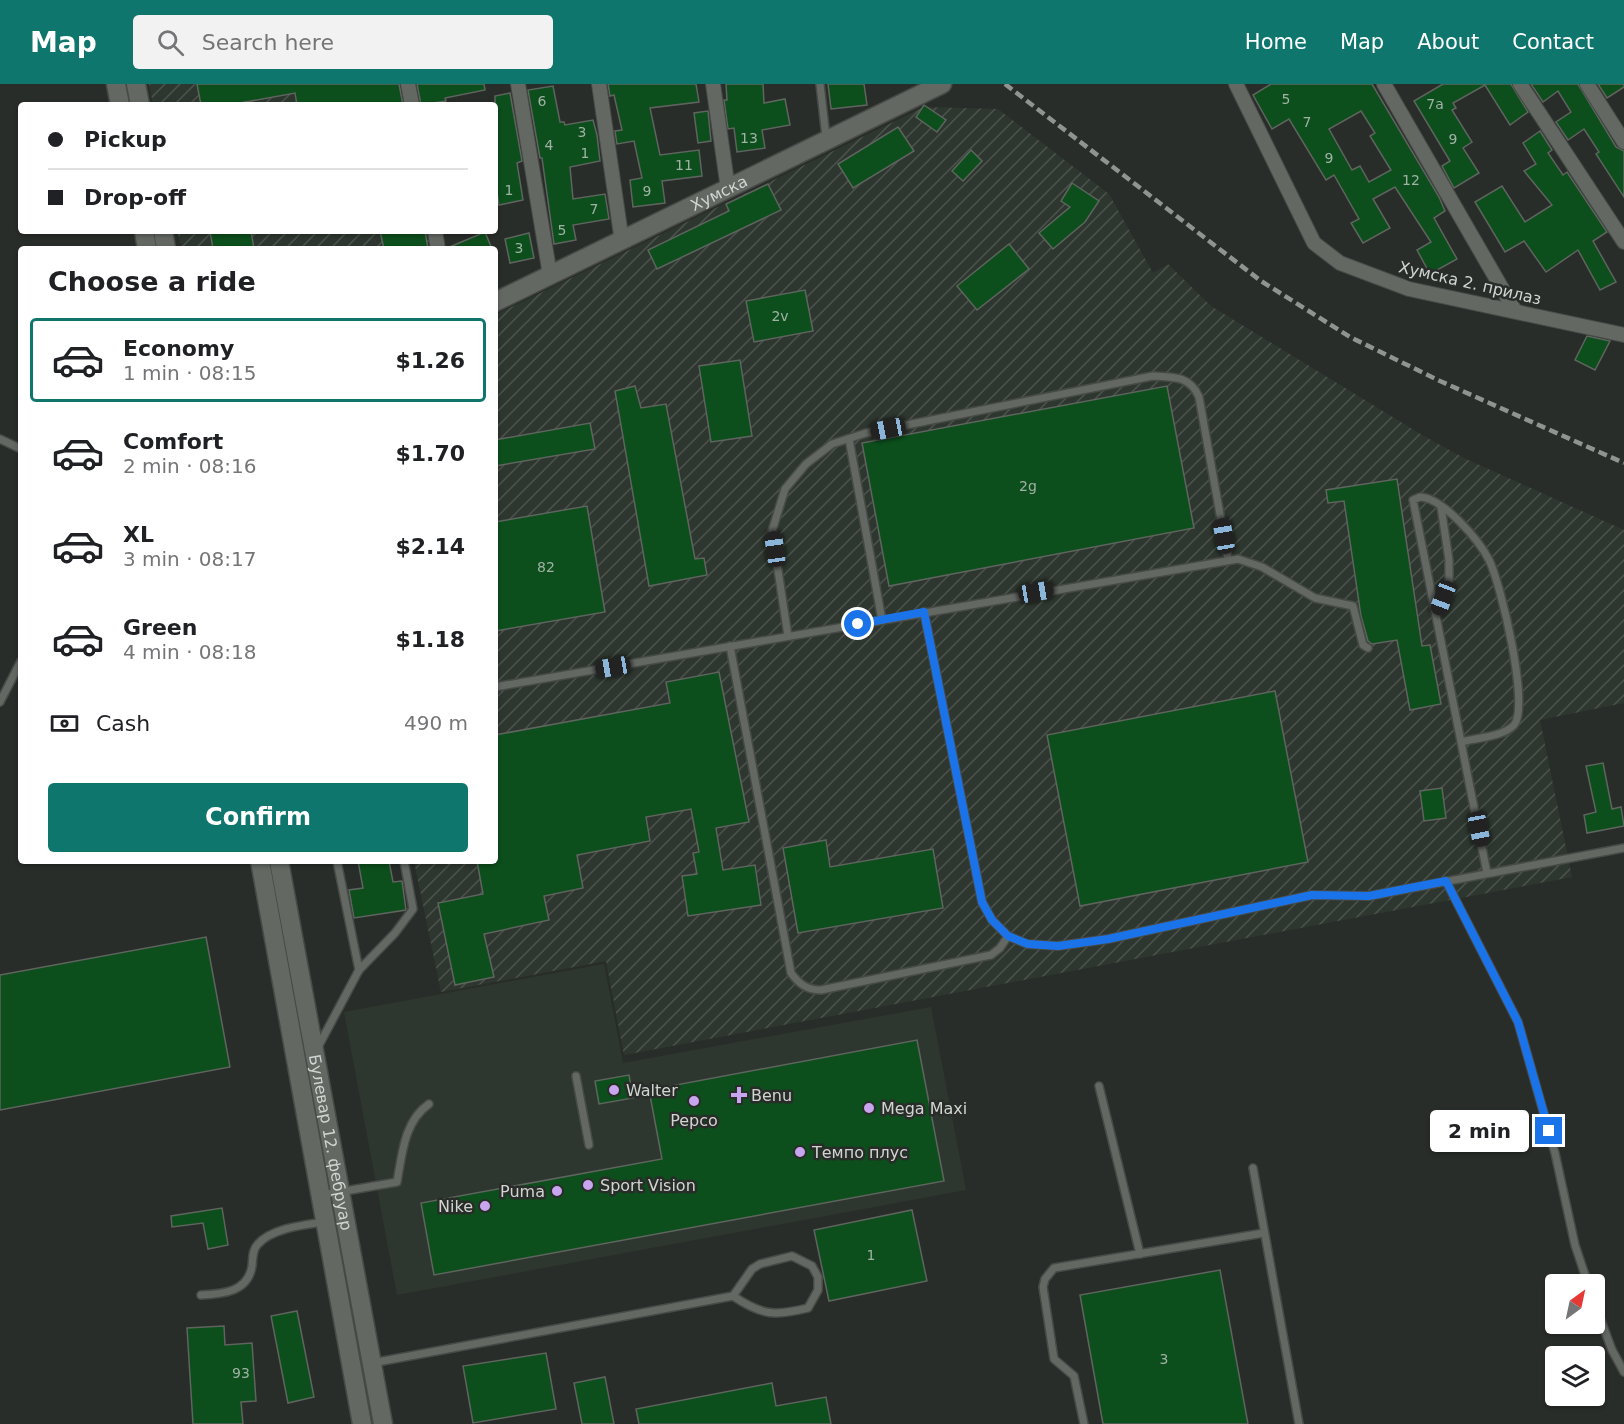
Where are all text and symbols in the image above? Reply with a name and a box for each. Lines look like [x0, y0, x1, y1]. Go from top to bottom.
search box [133, 15, 553, 69]
text: Map [30, 26, 97, 59]
icon: search [154, 26, 187, 59]
text: Search here [202, 30, 334, 55]
text: Home [1245, 30, 1307, 54]
text: Map [1340, 30, 1384, 54]
text: About [1417, 30, 1479, 54]
text: Contact [1512, 30, 1594, 54]
house number: 5 [1282, 91, 1290, 107]
house number: 6 [538, 93, 547, 109]
house number: 7a [1426, 96, 1444, 112]
house number: 7 [1303, 114, 1311, 130]
house number: 3 [578, 124, 586, 140]
text: Pickup [84, 127, 167, 152]
house number: 13 [740, 130, 758, 146]
house number: 9 [1449, 131, 1457, 147]
house number: 4 [545, 137, 554, 153]
house number: 1 [581, 145, 589, 161]
house number: 9 [1325, 150, 1333, 166]
house number: 11 [675, 157, 693, 173]
street label: Хумска [687, 171, 750, 215]
house number: 12 [1402, 172, 1420, 188]
house number: 1 [505, 182, 513, 198]
house number: 9 [643, 183, 651, 199]
text: Drop-off [84, 185, 186, 210]
house number: 7 [590, 201, 598, 217]
house number: 5 [558, 222, 566, 238]
house number: 3 [515, 240, 523, 256]
street label: Хумска 2. прилаз [1397, 257, 1543, 309]
text: Choose a ride [48, 266, 256, 297]
house number: 2v [771, 308, 789, 324]
icon: car [51, 333, 105, 387]
text: Economy [123, 336, 234, 361]
text: $1.26 [395, 348, 465, 373]
text: 1 min · 08:15 [123, 361, 257, 385]
car [869, 417, 907, 441]
icon: car [51, 426, 105, 480]
text: Comfort [123, 429, 223, 454]
text: $1.70 [395, 441, 465, 466]
text: 2 min · 08:16 [123, 454, 257, 478]
house number: 2g [1019, 478, 1037, 494]
car [1212, 517, 1236, 555]
icon: car [51, 519, 105, 573]
text: XL [123, 522, 154, 547]
car [764, 530, 786, 568]
text: $2.14 [395, 534, 465, 559]
text: 3 min · 08:17 [123, 547, 257, 571]
house number: 82 [537, 559, 555, 575]
car [1428, 578, 1458, 618]
car [1017, 580, 1055, 604]
route start [844, 610, 871, 637]
icon: car [51, 612, 105, 666]
text: Green [123, 615, 197, 640]
text: $1.18 [395, 627, 465, 652]
text: 4 min · 08:18 [123, 640, 257, 664]
car [594, 655, 632, 679]
icon: cash [48, 707, 81, 740]
text: Cash [96, 711, 150, 736]
text: 490 m [404, 711, 468, 735]
button: Confirm [48, 783, 468, 852]
car [1467, 810, 1491, 848]
street label: Булевар 12. фебруар [305, 1053, 357, 1232]
place label: Walter [626, 1081, 678, 1100]
marker: Walter [607, 1083, 621, 1097]
place label: Benu [751, 1086, 792, 1105]
marker: Benu [732, 1088, 746, 1102]
marker: Pepco [687, 1094, 701, 1108]
place label: Mega Maxi [881, 1099, 967, 1118]
marker: Mega Maxi [862, 1101, 876, 1115]
callout: 2 min [1429, 1110, 1528, 1152]
place label: Pepco [670, 1111, 718, 1130]
route end [1535, 1117, 1562, 1144]
text: 2 min [1448, 1119, 1511, 1143]
place label: Темпо плус [811, 1143, 908, 1162]
marker: Темпо плус [793, 1145, 807, 1159]
place label: Sport Vision [600, 1176, 696, 1195]
marker: Sport Vision [581, 1178, 595, 1192]
place label: Puma [500, 1182, 545, 1201]
marker: Puma [550, 1184, 564, 1198]
place label: Nike [438, 1197, 473, 1216]
marker: Nike [478, 1199, 492, 1213]
house number: 1 [867, 1247, 875, 1263]
north arrow [1545, 1274, 1605, 1334]
map controls [1545, 1274, 1605, 1406]
button: layers [1545, 1346, 1605, 1406]
house number: 3 [1160, 1351, 1168, 1367]
house number: 93 [232, 1365, 250, 1381]

